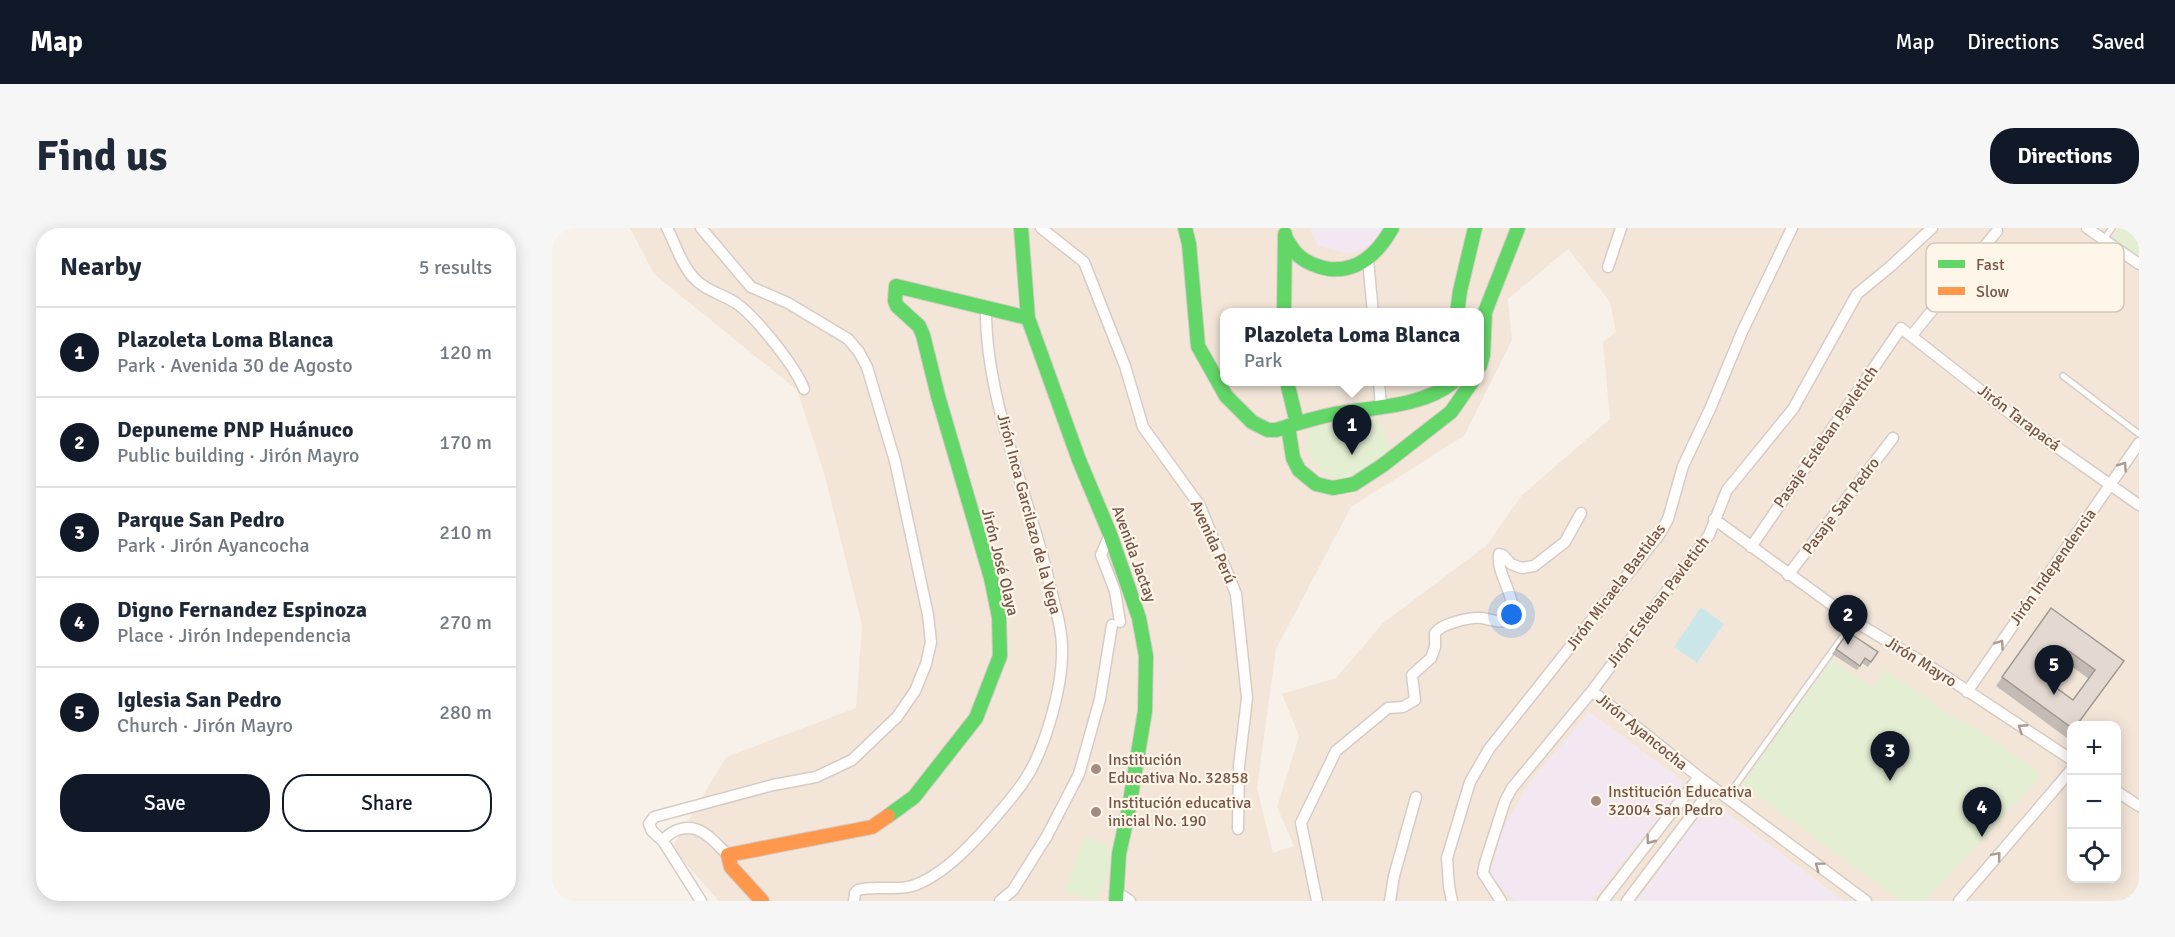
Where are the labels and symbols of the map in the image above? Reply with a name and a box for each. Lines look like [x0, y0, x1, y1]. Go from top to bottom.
legend [1926, 243, 2124, 312]
text: Fast [1976, 255, 2005, 275]
text: Slow [1976, 282, 2010, 302]
street label: Pasaje Esteban Pavletich [1769, 362, 1883, 512]
street label: Jirón Tarapacá [1974, 380, 2064, 456]
pin: 1 [1332, 406, 1372, 455]
street label: Jirón Inca Garcilazo de la Vega [993, 411, 1065, 617]
street label: Pasaje San Pedro [1798, 454, 1884, 558]
one-way arrow [2116, 462, 2127, 473]
street label: Avenida Perú [1186, 497, 1240, 587]
street label: Avenida Jactay [1107, 503, 1161, 605]
street label: Jirón Independencia [2005, 505, 2101, 629]
street label: Jirón José Olaya [977, 506, 1023, 618]
street label: Jirón Micaela Bastidas [1562, 520, 1670, 654]
street label: Jirón Esteban Pavletich [1602, 533, 1714, 671]
pin: 2 [1828, 596, 1868, 645]
your location [1497, 600, 1526, 629]
street label: Jirón Mayro [1882, 632, 1960, 692]
one-way arrow [1993, 639, 2004, 650]
pin: 5 [2034, 646, 2074, 695]
street label: Jirón Ayancocha [1592, 689, 1692, 775]
one-way arrow [2018, 724, 2029, 735]
pin: 3 [1870, 732, 1910, 781]
place label: Institución Educativa No. 32858 [1108, 750, 1248, 788]
marker: Institución Educativa No. 32858 [1089, 762, 1103, 776]
place label: Institución Educativa 32004 San Pedro [1608, 782, 1752, 820]
pin: 4 [1962, 788, 2002, 837]
place label: Institución educativa inicial No. 190 [1108, 793, 1251, 831]
marker: Institución Educativa 32004 San Pedro [1589, 794, 1603, 808]
marker: Institución educativa inicial No. 190 [1089, 805, 1103, 819]
one-way arrow [1647, 833, 1658, 844]
one-way arrow [1990, 852, 2001, 863]
one-way arrow [1815, 862, 1826, 873]

